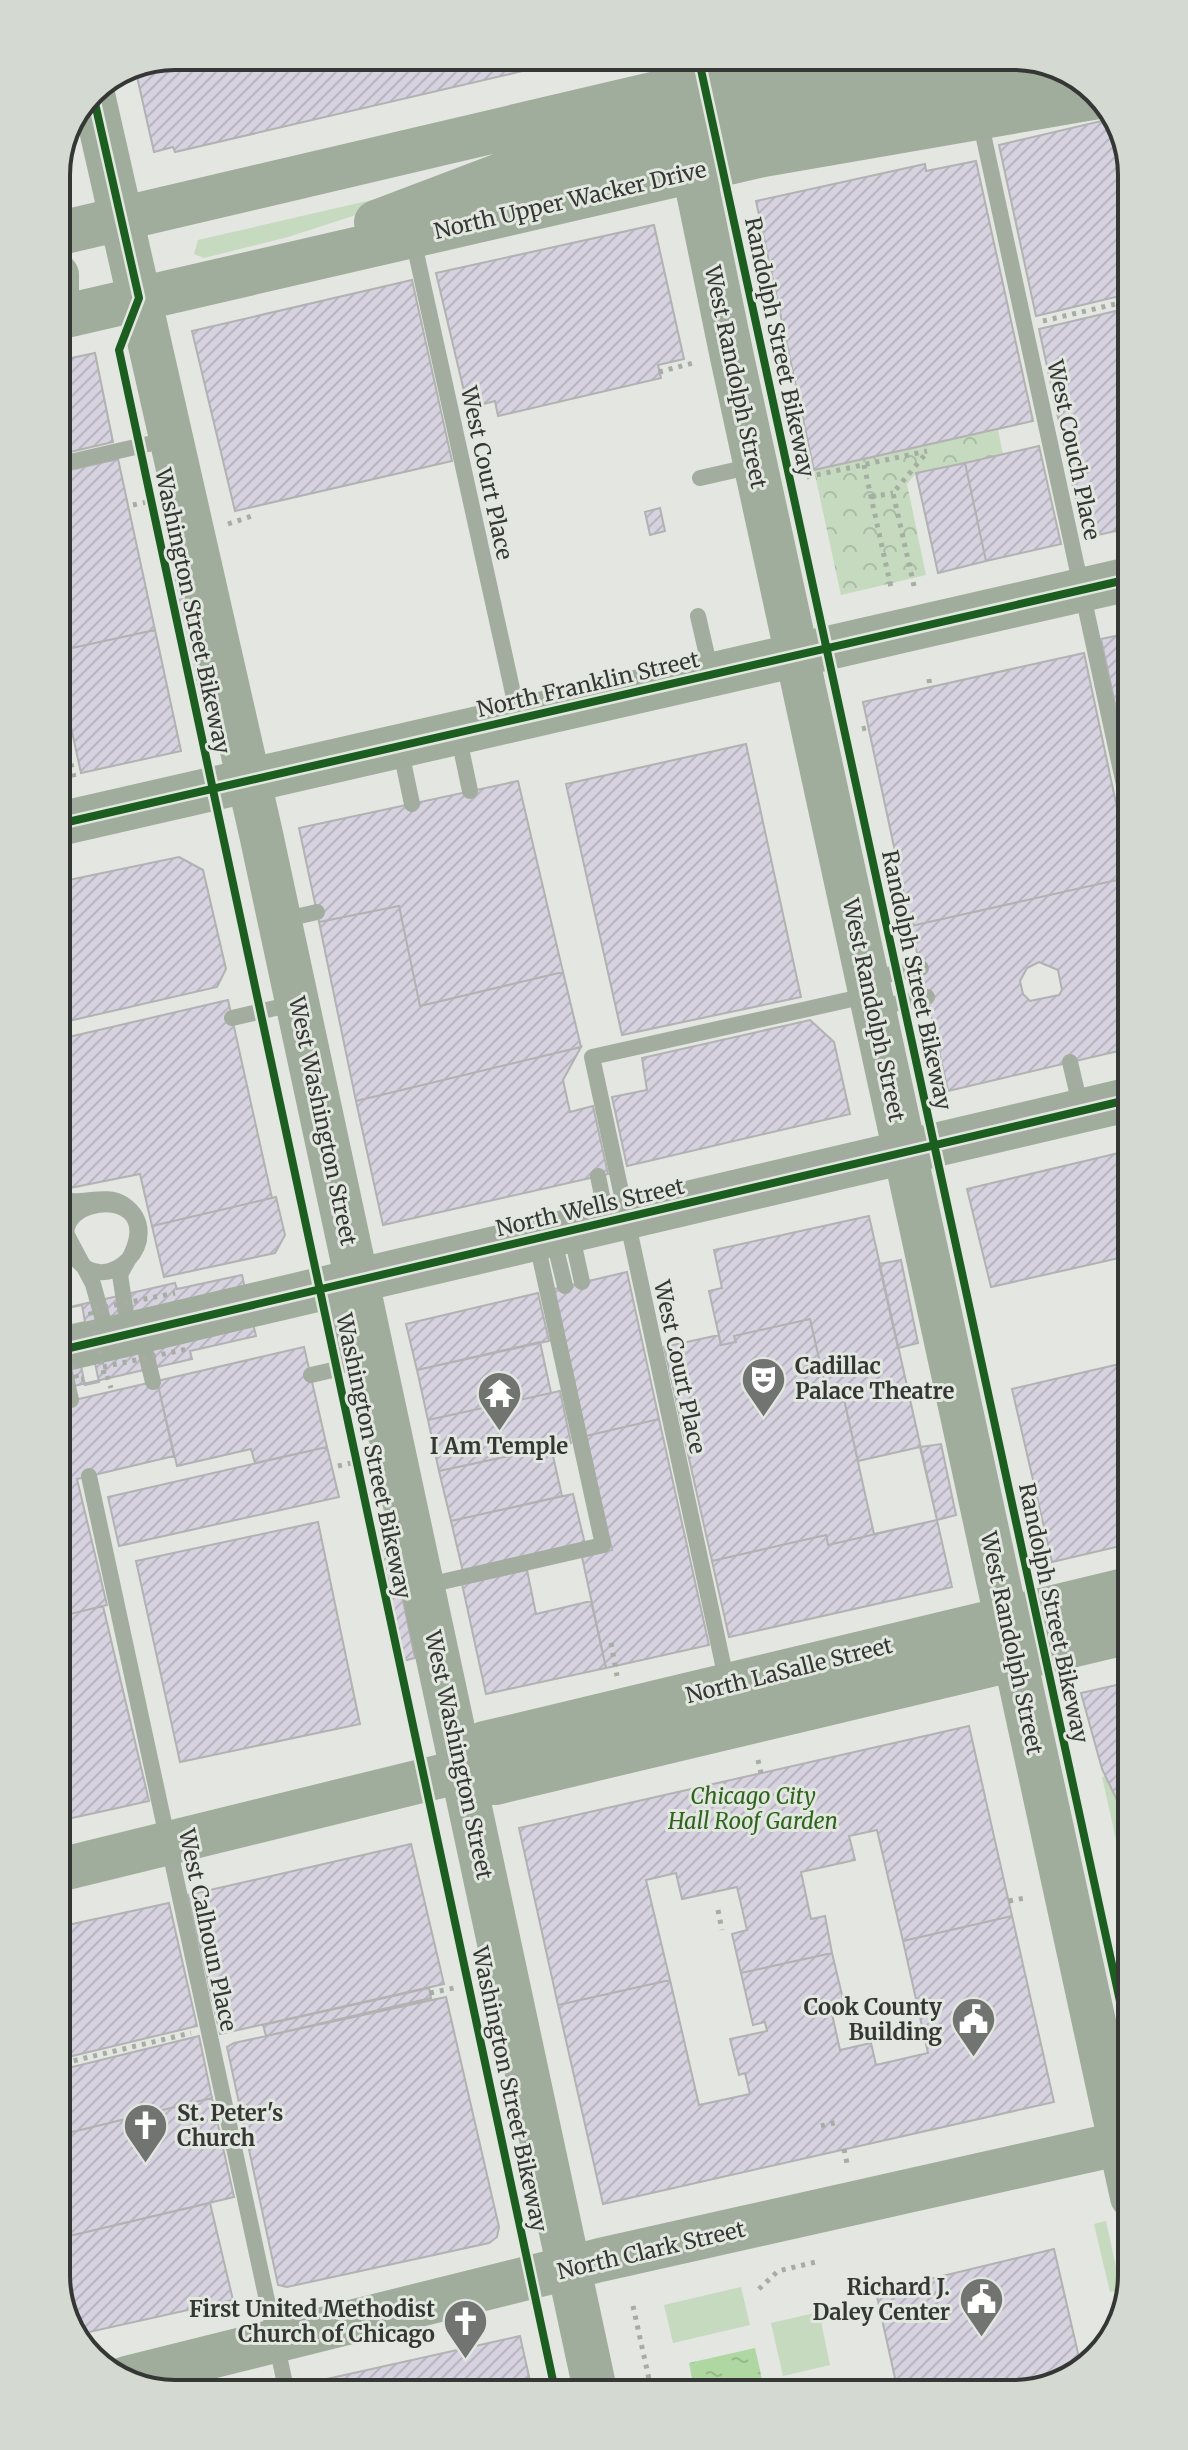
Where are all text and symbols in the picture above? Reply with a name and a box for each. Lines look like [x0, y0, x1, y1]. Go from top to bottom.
street label: North Upper Wacker Drive [431, 155, 709, 245]
street label: Randolph Street Bikeway [739, 214, 821, 480]
street label: West Randolph Street [698, 262, 773, 492]
street label: West Couch Place [1041, 356, 1107, 543]
street label: West Court Place [455, 383, 519, 562]
street label: Washington Street Bikeway [149, 465, 237, 757]
street label: North Franklin Street [474, 645, 702, 723]
street label: Randolph Street Bikeway [876, 847, 958, 1113]
street label: West Randolph Street [836, 895, 911, 1125]
street label: West Washington Street [283, 993, 363, 1248]
street label: North Wells Street [493, 1172, 687, 1242]
street label: West Court Place [648, 1277, 712, 1456]
street label: Washington Street Bikeway [330, 1310, 418, 1602]
place label: Cadillac Palace Theatre [795, 1352, 954, 1405]
theatre icon: Cadillac Palace Theatre [740, 1355, 788, 1418]
temple icon: I Am Temple [475, 1369, 523, 1432]
place label: I Am Temple [430, 1432, 568, 1460]
street label: Randolph Street Bikeway [1013, 1480, 1095, 1746]
street label: West Randolph Street [974, 1528, 1049, 1758]
street label: West Washington Street [419, 1627, 499, 1882]
street label: North LaSalle Street [683, 1631, 896, 1709]
park label: Chicago City Hall Roof Garden [667, 1782, 838, 1835]
street label: West Calhoun Place [173, 1825, 243, 2034]
street label: Washington Street Bikeway [466, 1943, 554, 2235]
place label: Cook County Building [804, 1993, 943, 2046]
public building icon: Cook County Building [949, 1996, 997, 2059]
place label: St. Peter's Church [177, 2099, 283, 2152]
church icon: St. Peter's Church [122, 2102, 170, 2165]
street label: North Clark Street [554, 2215, 748, 2285]
place label: Richard J. Daley Center [812, 2273, 950, 2326]
public building icon: Richard J. Daley Center [957, 2276, 1005, 2339]
place label: First United Methodist Church of Chicago [189, 2295, 435, 2348]
church icon: First United Methodist Church of Chicago [442, 2298, 490, 2361]

